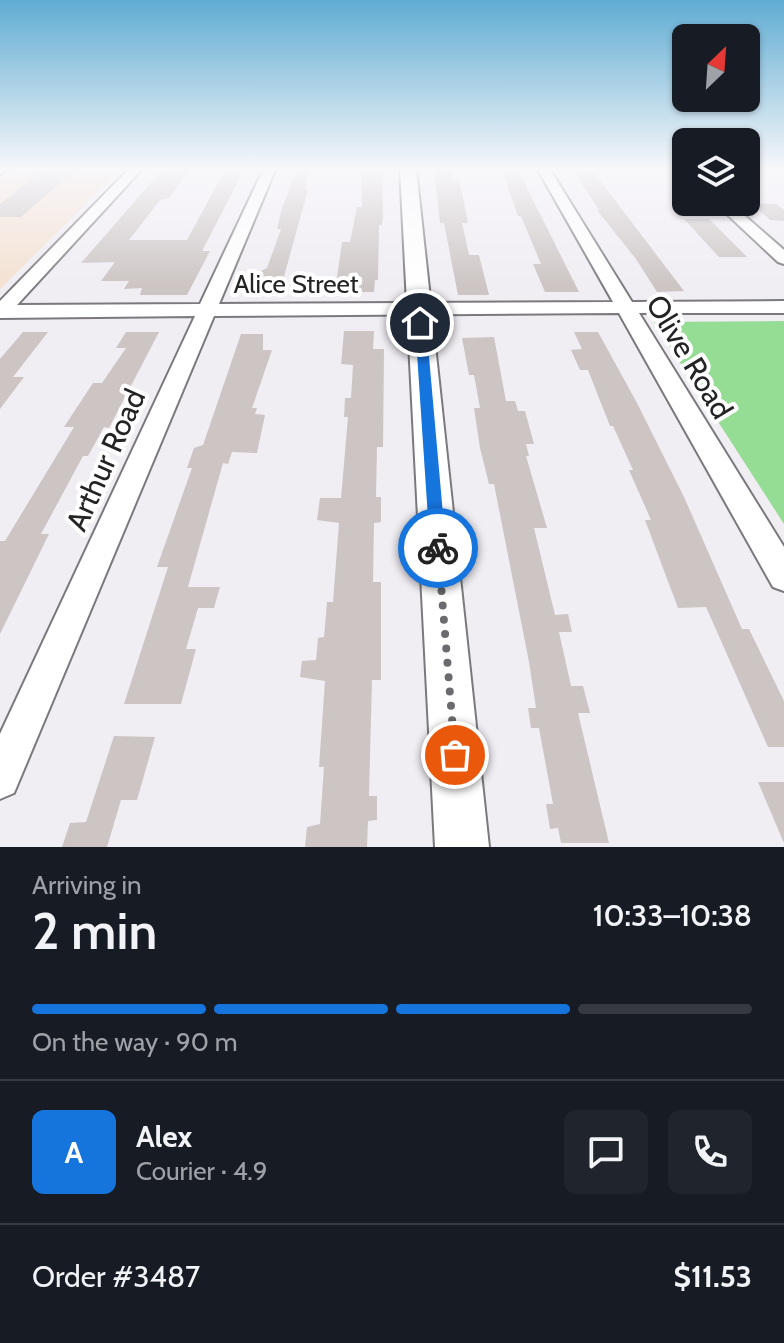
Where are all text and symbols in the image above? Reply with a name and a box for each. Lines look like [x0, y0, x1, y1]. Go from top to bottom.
north arrow [672, 24, 760, 112]
map controls [672, 24, 760, 216]
button: layers [672, 128, 760, 216]
street label: Alice Street [233, 268, 359, 300]
street label: Olive Road [638, 288, 741, 425]
pin [386, 289, 454, 357]
icon: home [398, 301, 442, 345]
street label: Arthur Road [58, 383, 153, 536]
courier [398, 508, 478, 588]
icon: bike [416, 526, 460, 570]
pin [421, 721, 489, 789]
icon: bag [433, 733, 477, 777]
text: Arriving in [32, 869, 142, 901]
text: 10:33–10:38 [593, 897, 752, 934]
text: 2 min [32, 899, 157, 962]
text: On the way · 90 m [32, 1026, 238, 1058]
button: chat [564, 1110, 648, 1194]
button: phone [668, 1110, 752, 1194]
text: Alex [136, 1118, 192, 1155]
text: A [65, 1134, 83, 1171]
text: Courier · 4.9 [136, 1155, 268, 1187]
text: Order #3487 [32, 1258, 200, 1295]
text: $11.53 [674, 1258, 752, 1295]

